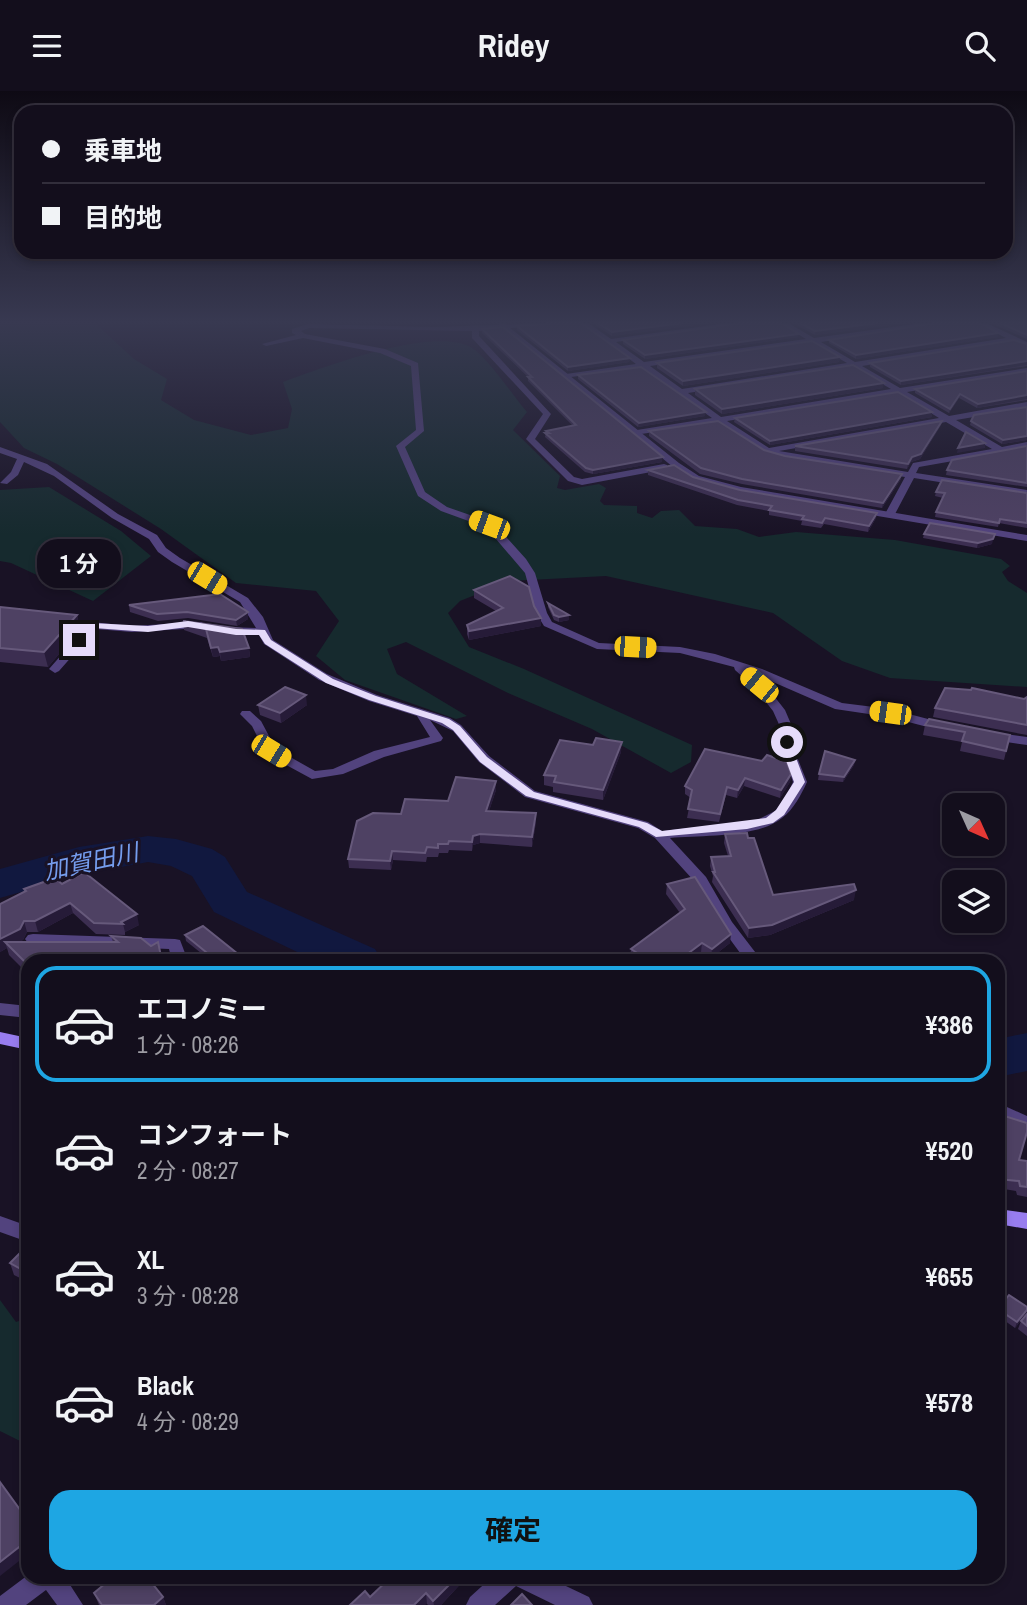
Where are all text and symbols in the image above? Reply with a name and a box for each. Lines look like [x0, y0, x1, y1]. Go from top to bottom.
text: Ridey [478, 24, 549, 67]
icon: menu [28, 27, 66, 65]
icon: search [961, 27, 999, 65]
text: 乗車地 [84, 133, 162, 168]
text: 目的地 [84, 200, 162, 235]
car [466, 508, 513, 542]
callout: 1 分 [37, 539, 121, 587]
text: 1 分 [60, 548, 98, 579]
car [184, 558, 231, 598]
route end [63, 624, 95, 656]
car [614, 635, 657, 659]
car [737, 664, 782, 706]
car [868, 700, 913, 726]
route start [771, 726, 803, 758]
car [248, 731, 295, 771]
north arrow [942, 793, 1004, 856]
map controls [942, 793, 1005, 933]
water label: 加賀田川 [41, 835, 144, 887]
button: layers [942, 870, 1005, 933]
text: エコノミー [137, 991, 267, 1026]
icon: car [53, 993, 116, 1056]
text: ¥386 [926, 1007, 973, 1042]
text: 1 分 · 08:26 [137, 1029, 239, 1060]
text: コンフォート [137, 1117, 292, 1152]
icon: car [53, 1119, 116, 1182]
text: ¥520 [926, 1133, 973, 1168]
text: 2 分 · 08:27 [137, 1155, 239, 1186]
text: XL [137, 1242, 164, 1277]
icon: car [53, 1245, 116, 1308]
text: ¥655 [926, 1259, 973, 1294]
text: 3 分 · 08:28 [137, 1280, 239, 1311]
text: Black [137, 1368, 194, 1403]
icon: car [53, 1371, 116, 1434]
text: ¥578 [926, 1385, 973, 1420]
text: 4 分 · 08:29 [137, 1406, 239, 1437]
button: 確定 [49, 1490, 977, 1570]

